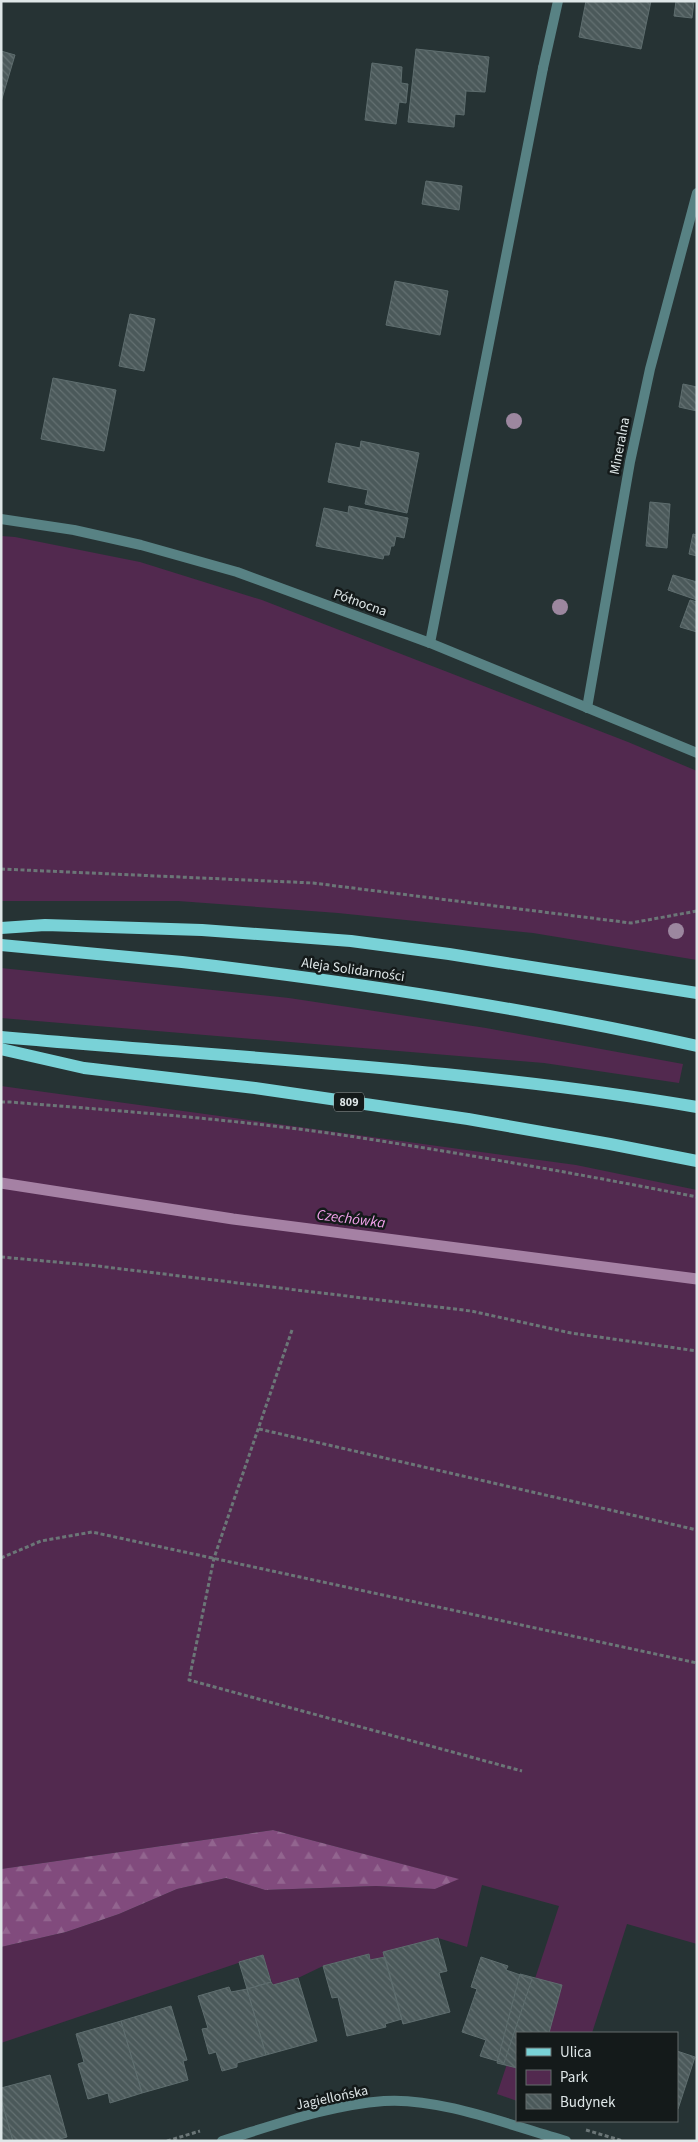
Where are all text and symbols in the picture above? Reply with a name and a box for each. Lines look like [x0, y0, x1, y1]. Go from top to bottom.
street label: Mineralna [605, 416, 635, 476]
street label: Północna [330, 584, 390, 622]
street label: Aleja Solidarności [300, 953, 406, 987]
road number: 809 [334, 1092, 364, 1112]
water label: Czechówka [316, 1204, 386, 1234]
legend [516, 2032, 678, 2122]
text: Ulica [560, 2042, 591, 2063]
text: Park [560, 2067, 589, 2088]
street label: Jagiellońska [294, 2081, 370, 2115]
text: Budynek [560, 2092, 616, 2113]

